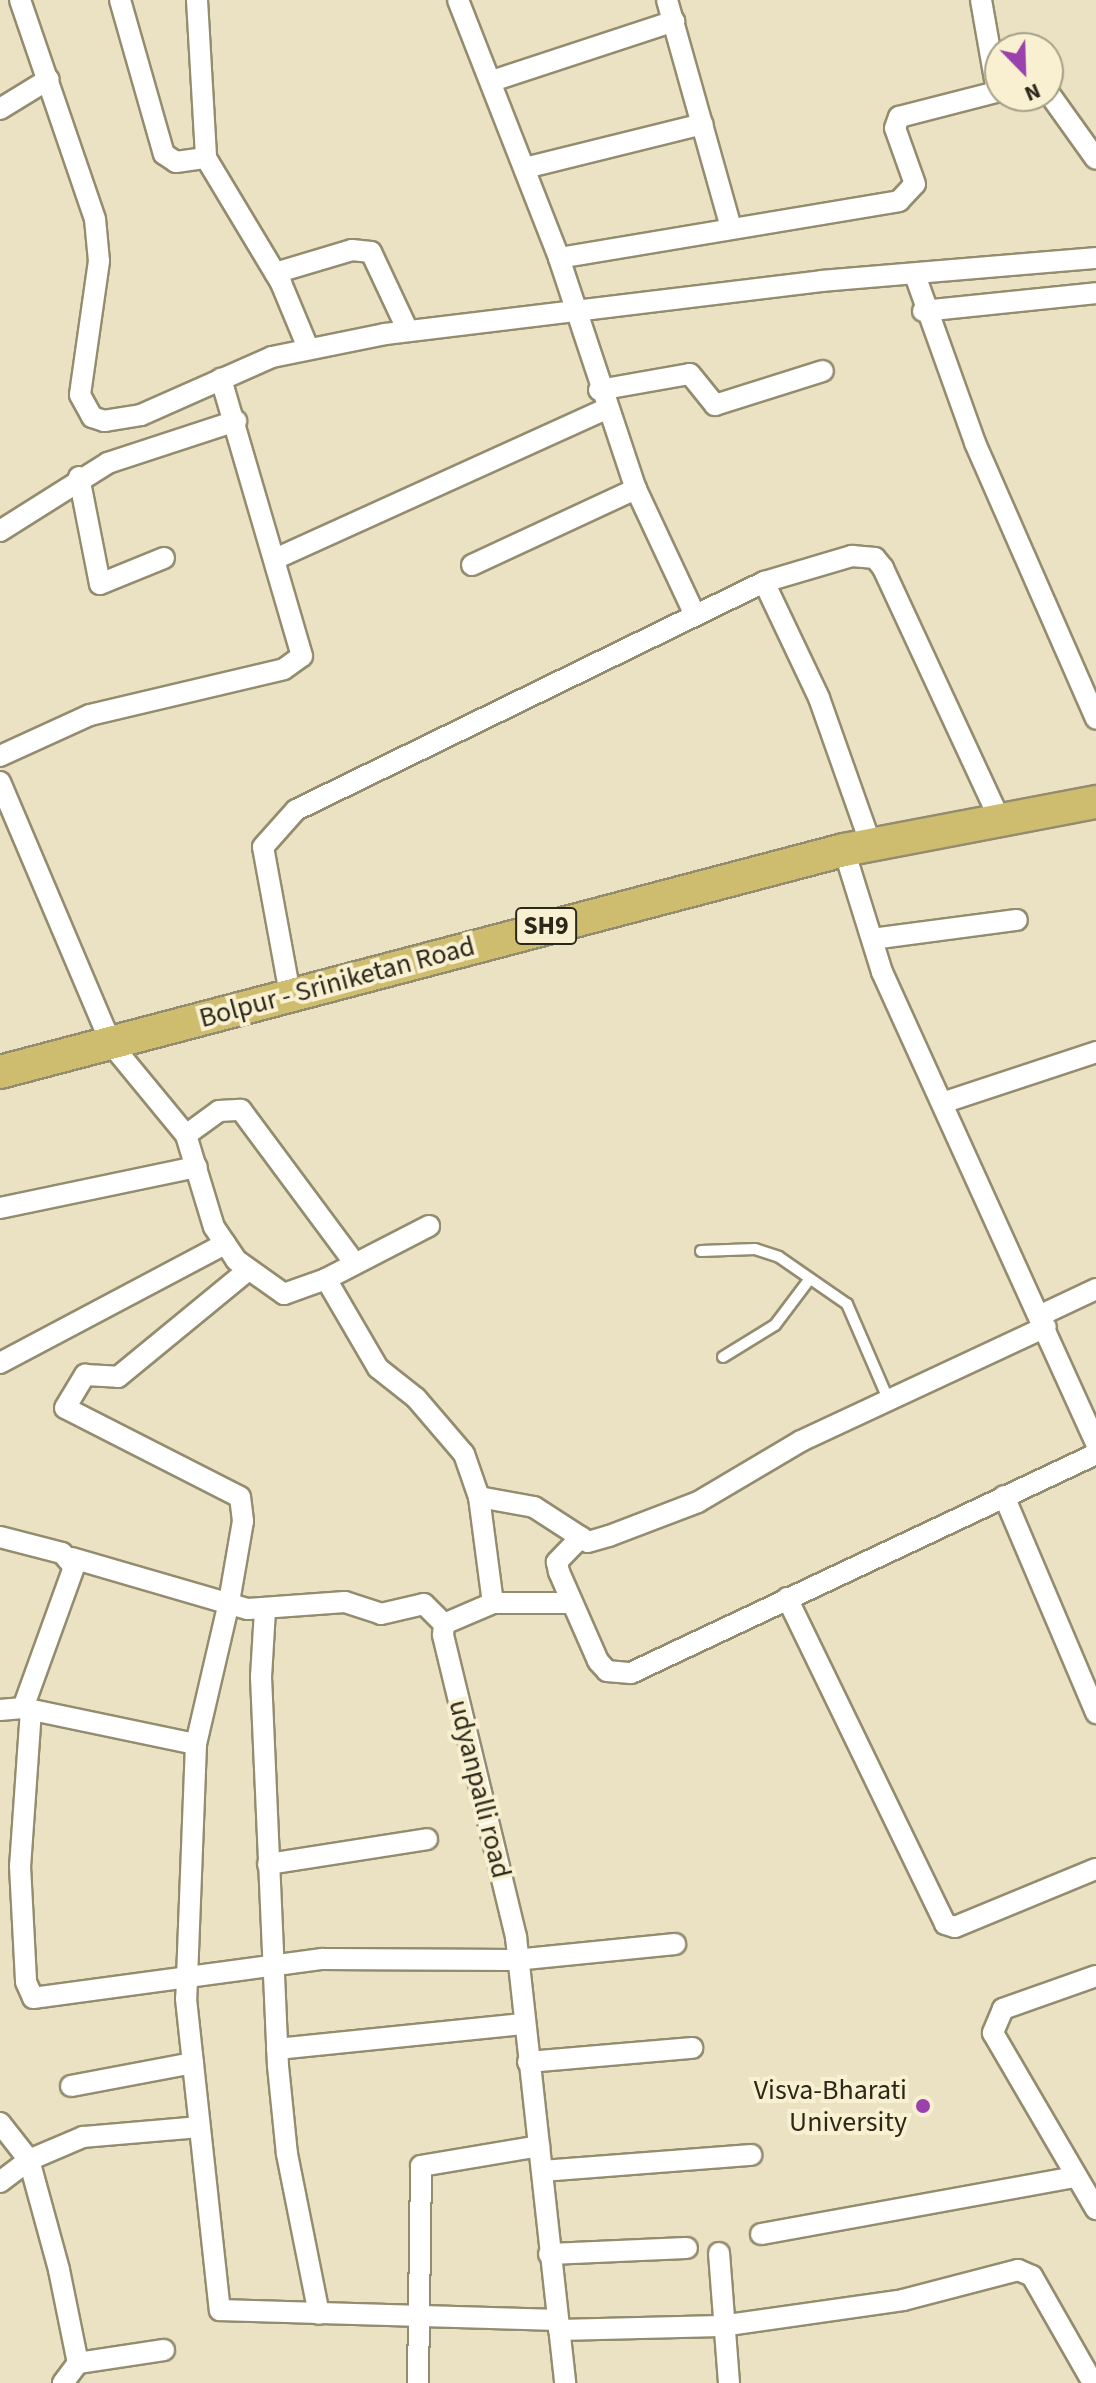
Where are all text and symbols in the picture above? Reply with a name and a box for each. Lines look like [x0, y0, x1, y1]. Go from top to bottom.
north arrow [984, 32, 1064, 112]
text: N [1020, 75, 1046, 110]
road number: SH9 [514, 904, 578, 948]
street label: Bolpur - Sriniketan Road [196, 929, 478, 1035]
street label: udyanpalli road [442, 1696, 518, 1882]
place label: Visva-Bharati University [754, 2073, 907, 2139]
marker: Visva-Bharati University [914, 2097, 932, 2115]

